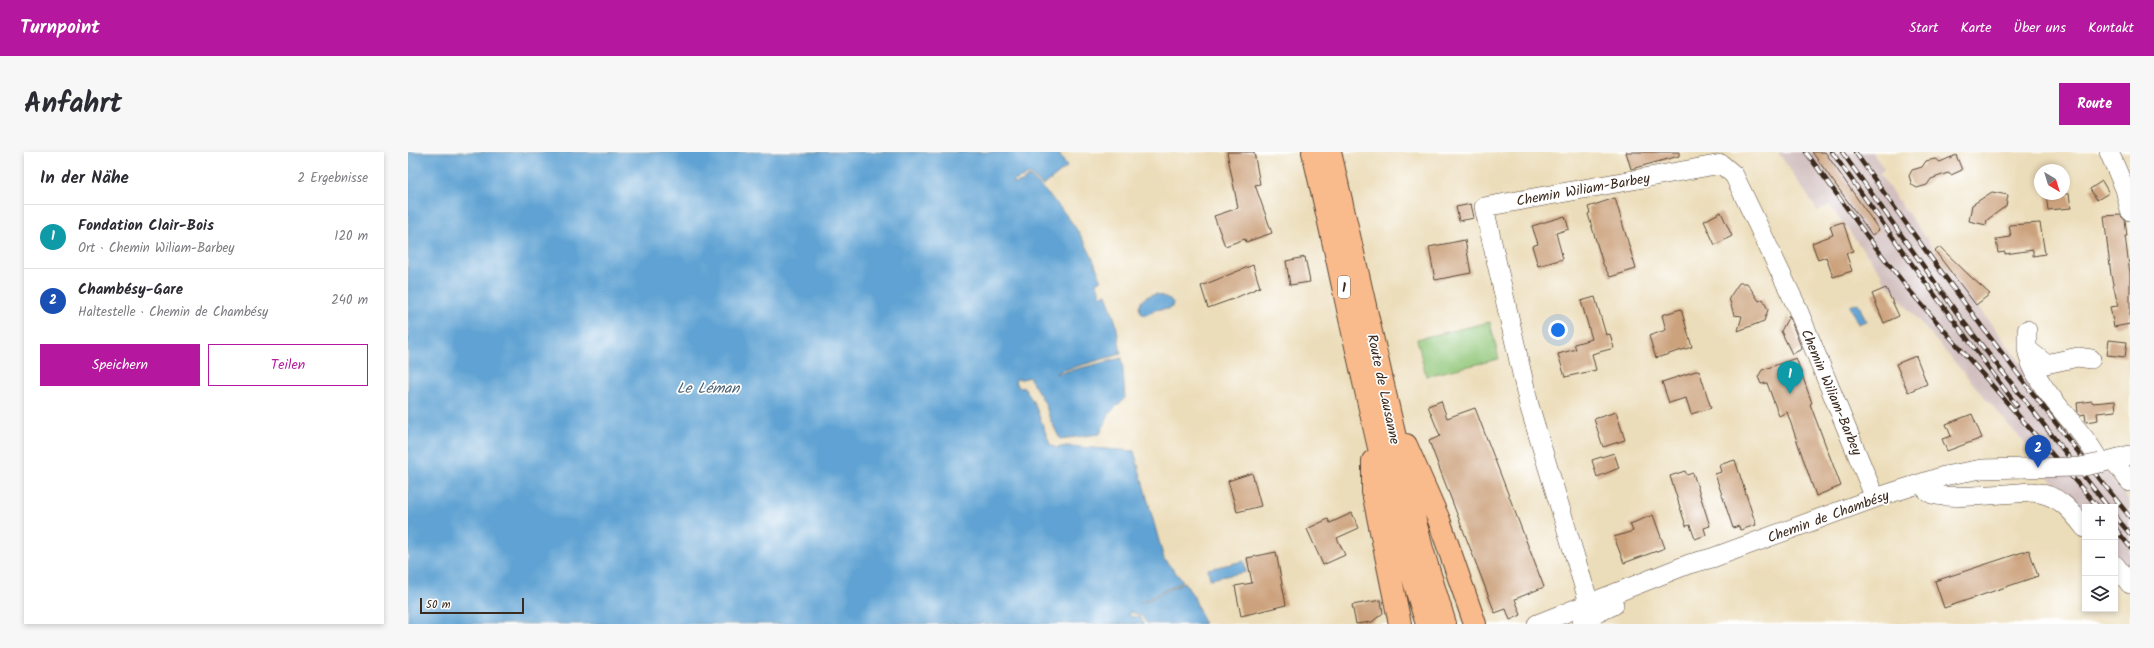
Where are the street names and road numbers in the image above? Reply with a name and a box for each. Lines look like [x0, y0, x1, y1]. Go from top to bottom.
street label: Chemin Wiliam-Barbey [1515, 167, 1652, 213]
road number: 1 [1338, 276, 1350, 298]
street label: Chemin Wiliam-Barbey [1795, 326, 1868, 459]
street label: Route de Lausanne [1361, 332, 1406, 447]
street label: Chemin de Chambésy [1764, 485, 1893, 549]

